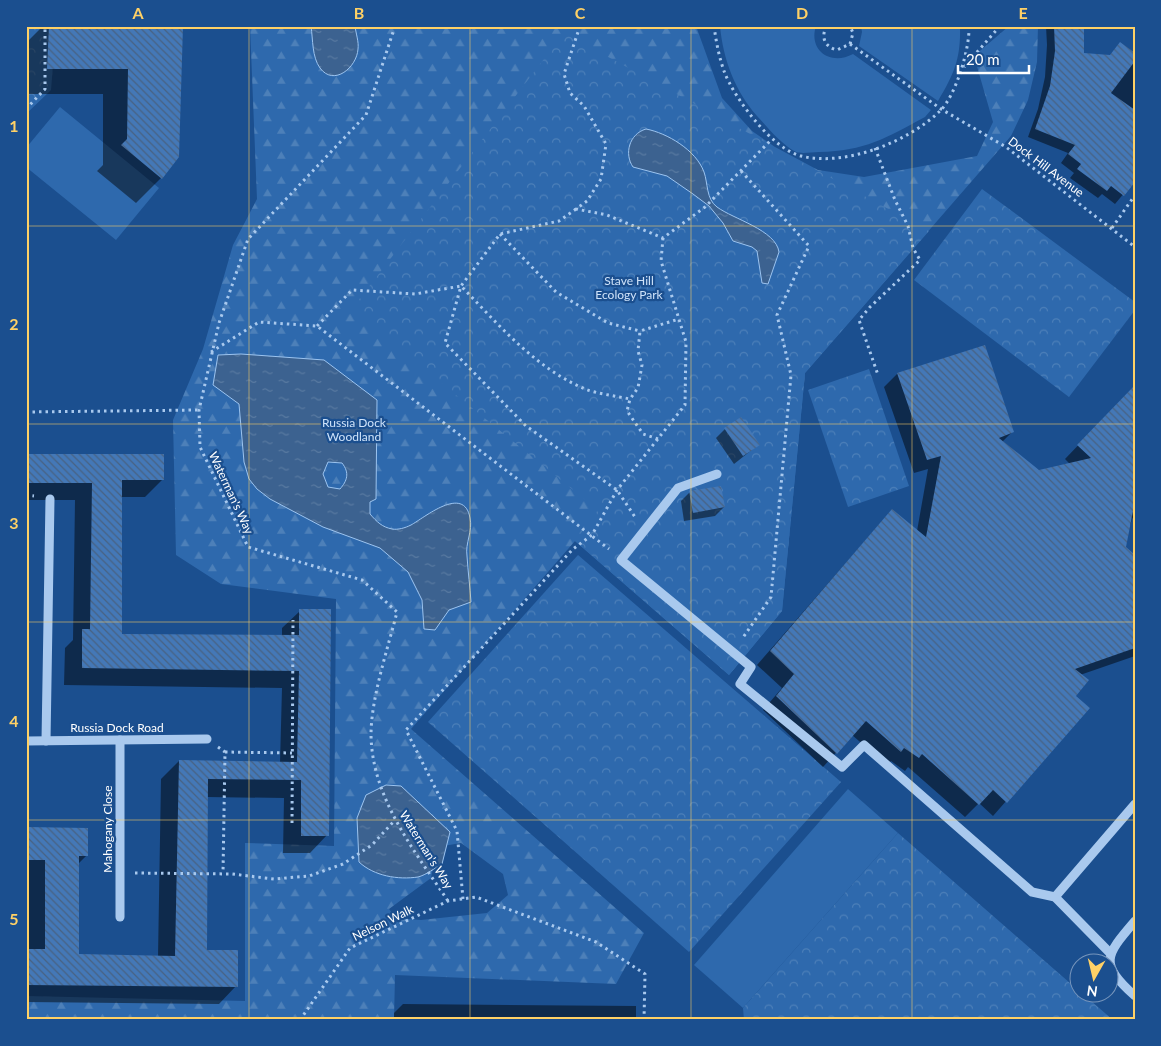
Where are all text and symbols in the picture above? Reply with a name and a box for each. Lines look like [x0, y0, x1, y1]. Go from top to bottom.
text: A [131, 3, 144, 22]
text: B [354, 3, 364, 22]
text: C [575, 3, 586, 22]
text: D [796, 3, 808, 22]
text: E [1018, 3, 1028, 22]
scale bar [958, 42, 1030, 74]
text: 20 m [966, 50, 1000, 68]
text: 1 [9, 116, 19, 135]
street label: Dock Hill Avenue [1006, 133, 1087, 200]
park label: Stave Hill Ecology Park [595, 273, 664, 302]
text: 2 [9, 314, 19, 333]
park label: Russia Dock Woodland [322, 415, 387, 444]
street label: Waterman's Way [206, 449, 257, 537]
text: 3 [9, 513, 19, 532]
text: 4 [9, 711, 19, 730]
street label: Russia Dock Road [70, 720, 164, 735]
street label: Mahogany Close [100, 785, 115, 873]
street label: Waterman's Way [396, 808, 457, 892]
street label: Nelson Walk [350, 901, 417, 944]
text: 5 [9, 909, 19, 928]
north arrow [1068, 954, 1118, 1004]
text: N [1086, 982, 1099, 1001]

